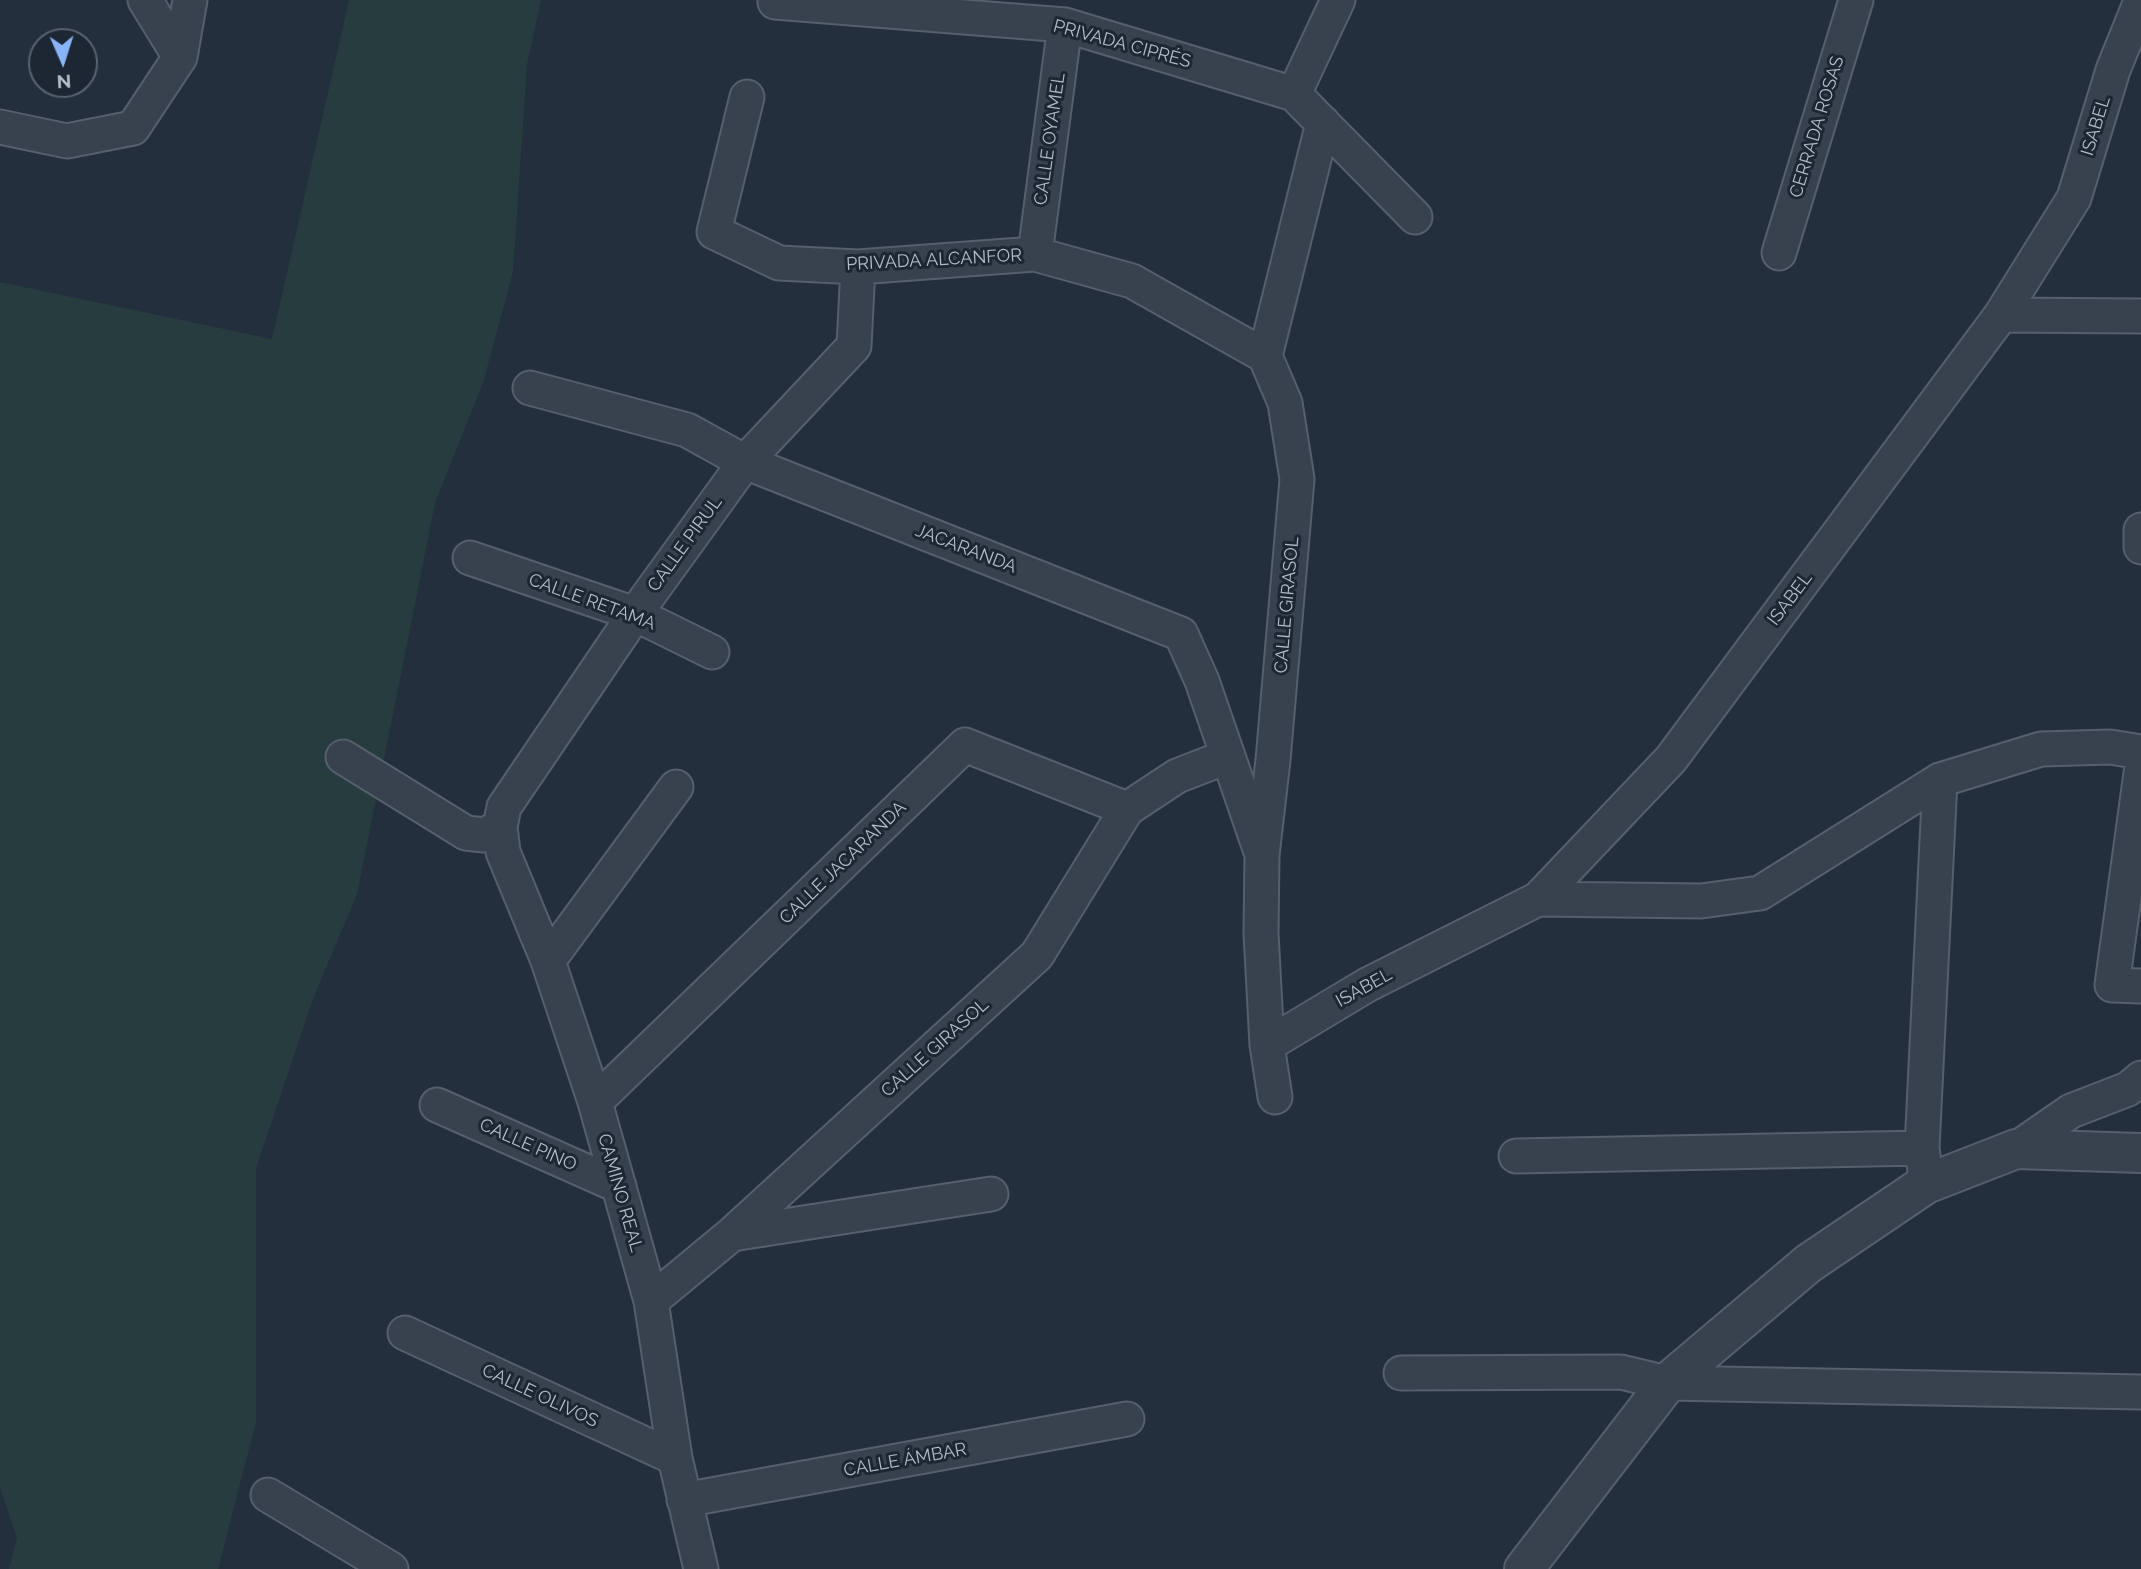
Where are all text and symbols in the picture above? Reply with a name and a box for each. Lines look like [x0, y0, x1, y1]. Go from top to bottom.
street label: PRIVADA CIPRÉS [1051, 15, 1193, 73]
north arrow [28, 28, 98, 98]
street label: CERRADA ROSAS [1785, 54, 1849, 200]
text: N [56, 71, 72, 93]
street label: CALLE OYAMEL [1030, 72, 1070, 206]
street label: ISABEL [2077, 94, 2115, 158]
street label: PRIVADA ALCANFOR [846, 245, 1022, 275]
street label: CALLE PIRUL [643, 492, 727, 596]
street label: JACARANDA [912, 520, 1020, 578]
street label: CALLE GIRASOL [1270, 536, 1304, 674]
street label: ISABEL [1763, 568, 1817, 630]
street label: CALLE RETAMA [526, 569, 658, 635]
street label: CALLE JACARANDA [775, 797, 911, 929]
street label: ISABEL [1332, 964, 1396, 1012]
street label: CALLE GIRASOL [877, 994, 993, 1102]
street label: CALLE PINO [476, 1114, 580, 1176]
street label: CAMINO REAL [593, 1131, 647, 1255]
street label: CALLE OLIVOS [479, 1360, 601, 1432]
street label: CALLE ÁMBAR [842, 1439, 968, 1481]

